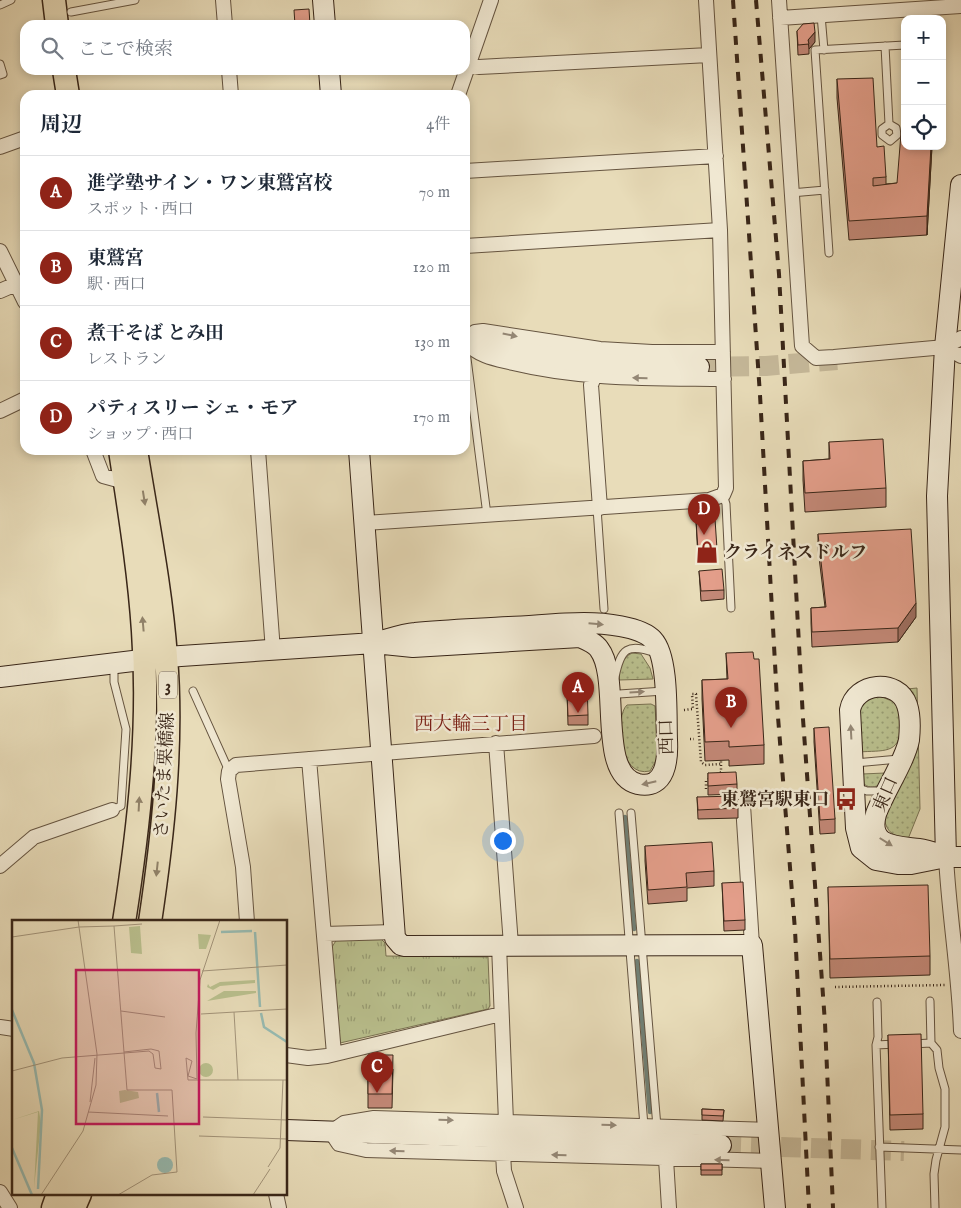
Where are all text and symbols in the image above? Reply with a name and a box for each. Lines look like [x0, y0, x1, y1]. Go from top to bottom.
map controls [901, 15, 946, 150]
button: + [901, 15, 946, 60]
search box [20, 20, 470, 75]
icon: search [38, 34, 66, 62]
text: ここで検索 [78, 38, 173, 62]
button: − [901, 60, 946, 105]
button: locate [901, 105, 946, 150]
text: 周辺 [40, 112, 82, 139]
text: 4件 [426, 115, 450, 135]
text: 進学塾サイン・ワン東鷲宮校 [87, 172, 333, 196]
text: A [51, 183, 61, 203]
text: 70 m [419, 183, 450, 203]
text: スポット · 西口 [87, 200, 194, 220]
text: 東鷲宮 [87, 247, 144, 271]
text: B [51, 258, 61, 278]
text: 120 m [413, 258, 450, 278]
text: 駅 · 西口 [87, 275, 146, 295]
text: 煮干そば とみ田 [87, 322, 224, 346]
one-way arrow [503, 332, 519, 340]
text: C [50, 333, 62, 353]
text: 130 m [414, 333, 450, 353]
text: レストラン [87, 350, 167, 370]
one-way arrow [632, 374, 648, 382]
text: パティスリー シェ・モア [87, 397, 298, 421]
text: D [50, 408, 62, 428]
text: 170 m [413, 408, 450, 428]
text: ショップ · 西口 [87, 425, 193, 445]
one-way arrow [140, 491, 148, 507]
pin: D [688, 494, 720, 535]
shop icon: クライネスドルフ [694, 539, 720, 565]
place label: クライネスドルフ [724, 542, 867, 565]
one-way arrow [139, 616, 147, 632]
one-way arrow [589, 620, 605, 628]
road number: 3 [159, 672, 177, 698]
pin: A [562, 672, 594, 713]
pin: B [715, 687, 747, 728]
one-way arrow [630, 688, 646, 696]
street label: さいたま栗橋線 [151, 712, 180, 839]
district label: 西大輪三丁目 [414, 713, 528, 737]
street label: 西口 [655, 719, 680, 755]
one-way arrow [846, 724, 854, 740]
street label: 東口 [869, 773, 904, 816]
one-way arrow [640, 779, 656, 787]
bus stop icon: 東鷲宮駅東口 [833, 786, 859, 812]
place label: 東鷲宮駅東口 [721, 789, 829, 812]
one-way arrow [135, 796, 143, 812]
your location [490, 828, 516, 854]
one-way arrow [879, 837, 893, 846]
one-way arrow [153, 861, 161, 877]
inset map [12, 920, 288, 1196]
pin: C [361, 1052, 393, 1093]
one-way arrow [439, 1117, 455, 1125]
one-way arrow [601, 1122, 617, 1130]
one-way arrow [389, 1147, 405, 1155]
one-way arrow [551, 1150, 567, 1158]
one-way arrow [714, 1156, 730, 1164]

